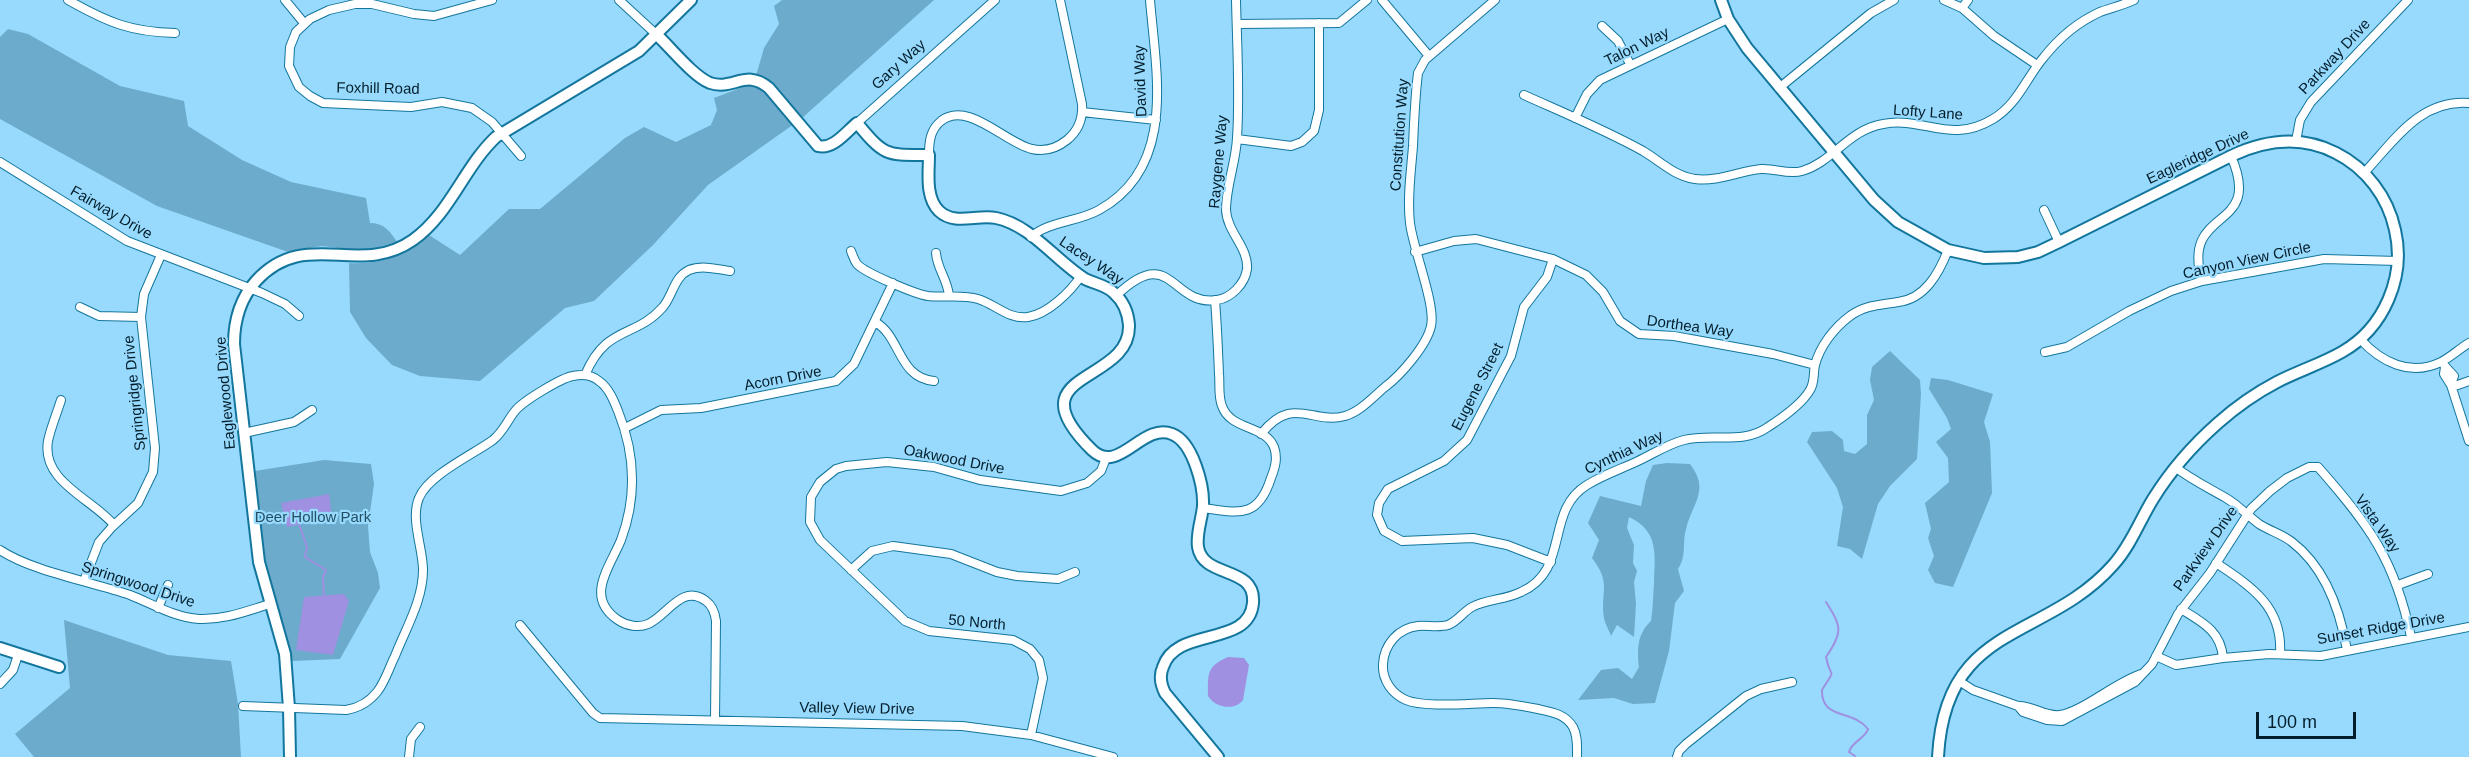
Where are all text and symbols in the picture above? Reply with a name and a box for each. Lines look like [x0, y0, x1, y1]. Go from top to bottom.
street label: Parkway Drive [2295, 16, 2375, 98]
street label: Talon Way [1602, 24, 1672, 70]
street label: Gary Way [868, 36, 930, 94]
street label: David Way [1131, 45, 1151, 117]
street label: Constitution Way [1387, 78, 1413, 192]
street label: Foxhill Road [336, 79, 420, 99]
street label: Lofty Lane [1892, 102, 1964, 124]
street label: Raygene Way [1206, 115, 1232, 209]
street label: Eagleridge Drive [2144, 125, 2252, 189]
street label: Fairway Drive [67, 182, 155, 244]
street label: Lacey Way [1055, 233, 1127, 289]
street label: Canyon View Circle [2181, 239, 2313, 283]
street label: Dorthea Way [1646, 312, 1734, 342]
street label: Springridge Drive [120, 334, 150, 452]
street label: Eaglewood Drive [212, 336, 240, 450]
street label: Eugene Street [1448, 340, 1508, 434]
street label: Acorn Drive [743, 363, 823, 395]
street label: Cynthia Way [1582, 427, 1666, 479]
street label: Oakwood Drive [902, 441, 1006, 479]
street label: Vista Way [2351, 492, 2403, 556]
street label: Parkview Drive [2170, 503, 2242, 595]
park label: Deer Hollow Park [255, 509, 371, 527]
street label: Springwood Drive [79, 558, 197, 612]
street label: Sunset Ridge Drive [2316, 609, 2446, 649]
street label: 50 North [948, 612, 1006, 634]
street label: Valley View Drive [799, 699, 915, 719]
scale bar [2259, 700, 2360, 738]
text: 100 m [2267, 712, 2317, 732]

